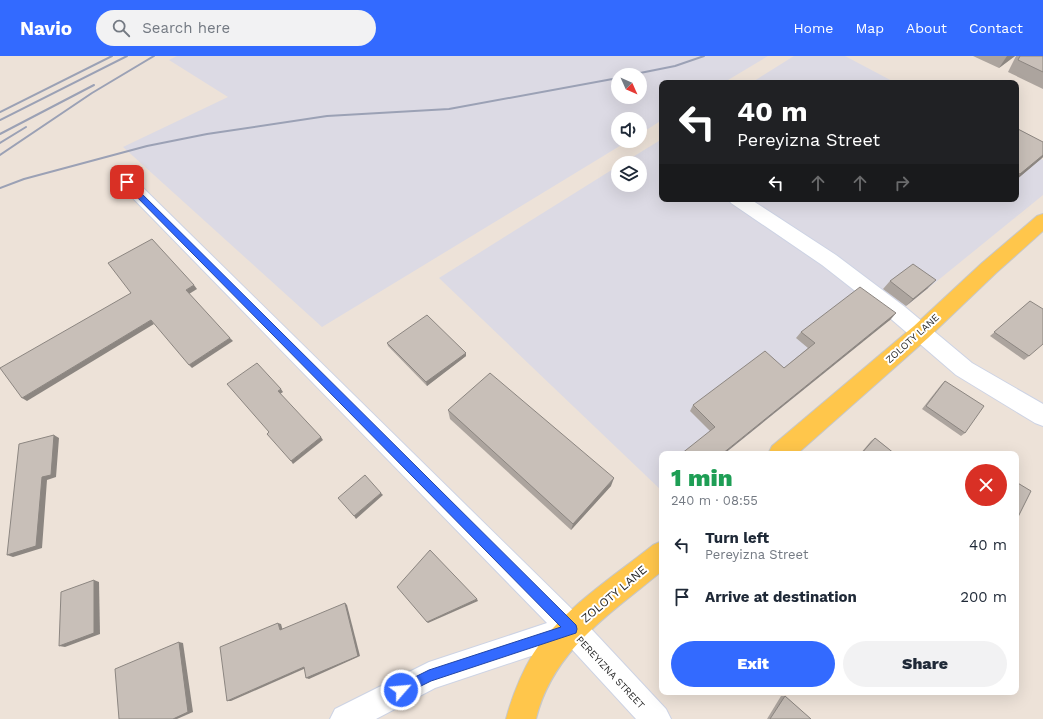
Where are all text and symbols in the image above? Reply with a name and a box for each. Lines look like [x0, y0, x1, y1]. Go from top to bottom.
search box [96, 10, 376, 46]
text: Navio [20, 17, 72, 40]
icon: search [110, 17, 132, 39]
text: Search here [142, 19, 230, 37]
text: Home [793, 20, 833, 36]
text: Map [855, 20, 884, 36]
text: About [906, 20, 947, 36]
text: Contact [969, 20, 1023, 36]
north arrow [611, 68, 647, 104]
map controls [611, 68, 647, 192]
text: 40 m [737, 95, 807, 128]
icon: left [671, 96, 723, 148]
button: sound [611, 112, 647, 148]
text: Pereyizna Street [737, 129, 880, 150]
button: layers [611, 156, 647, 192]
pin [110, 165, 144, 199]
icon: arrive [116, 171, 138, 193]
icon: left [765, 172, 787, 194]
icon: ahead [807, 172, 829, 194]
icon: ahead [849, 172, 871, 194]
icon: right [891, 172, 913, 194]
street label: ZOLOTY LANE [883, 312, 941, 365]
text: 1 min [671, 464, 733, 492]
button: close [965, 464, 1007, 506]
text: 240 m · 08:55 [671, 493, 758, 508]
text: Turn left [705, 529, 769, 547]
icon: left [671, 534, 693, 556]
text: 40 m [969, 536, 1007, 554]
text: Pereyizna Street [705, 547, 808, 562]
street label: ZOLOTY LANE [578, 562, 650, 625]
icon: arrive [671, 586, 693, 608]
text: Arrive at destination [705, 588, 857, 606]
text: 200 m [960, 588, 1007, 606]
street label: PEREYIZNA STREET [574, 634, 647, 711]
button: Exit [671, 641, 835, 687]
button: Share [843, 641, 1007, 687]
position arrow [380, 669, 422, 711]

